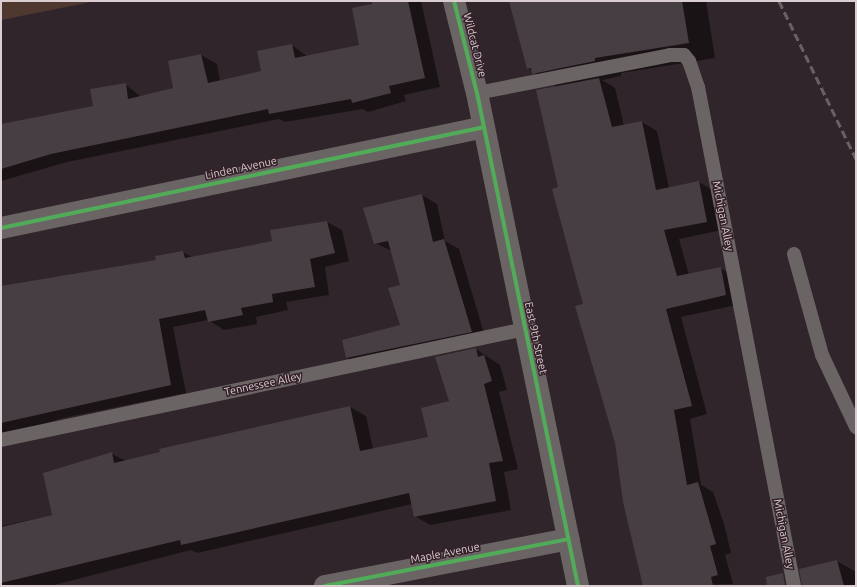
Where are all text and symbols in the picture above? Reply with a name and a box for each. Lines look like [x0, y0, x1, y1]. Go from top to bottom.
street label: Wildcat Drive [461, 11, 489, 79]
street label: Linden Avenue [204, 154, 278, 182]
street label: Michigan Alley [710, 180, 736, 252]
street label: East 9th Street [522, 301, 550, 375]
street label: Tennessee Alley [223, 369, 303, 399]
street label: Michigan Alley [771, 498, 797, 570]
street label: Maple Avenue [409, 540, 481, 566]

